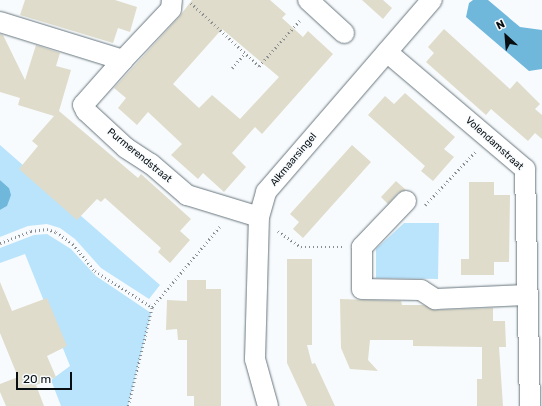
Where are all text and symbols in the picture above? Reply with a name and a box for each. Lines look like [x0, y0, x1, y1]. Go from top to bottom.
north arrow [486, 16, 526, 56]
text: N [494, 17, 507, 32]
street label: Volendamstraat [463, 115, 525, 173]
street label: Purmerendstraat [104, 126, 174, 186]
street label: Alkmaarsingel [268, 131, 320, 189]
scale bar [18, 364, 74, 390]
text: 20 m [23, 372, 51, 386]

